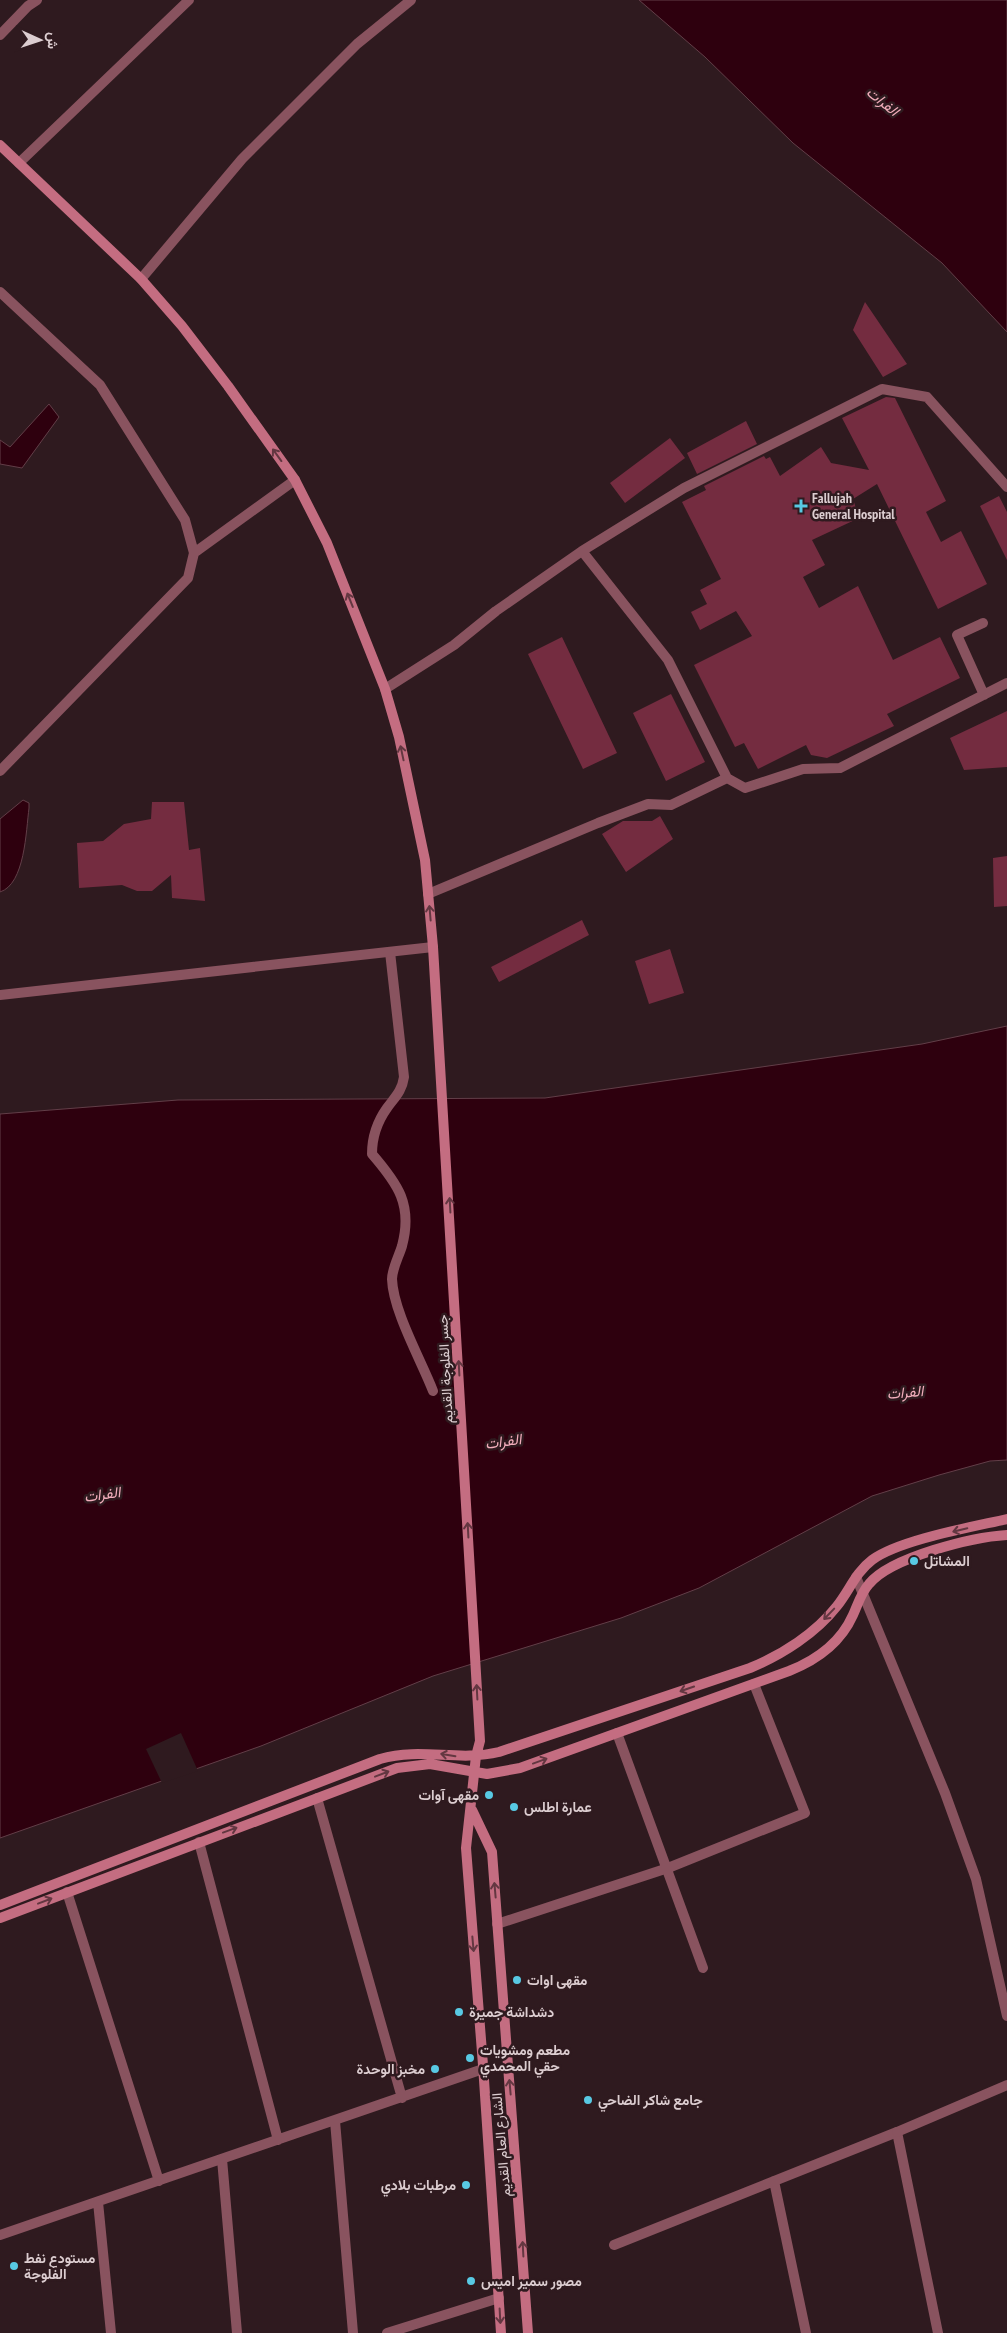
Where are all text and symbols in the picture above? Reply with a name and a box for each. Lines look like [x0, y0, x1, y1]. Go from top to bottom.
north arrow [15, 15, 65, 65]
text: ش [44, 32, 62, 50]
water label: الفرات [863, 82, 904, 121]
one-way arrow [272, 448, 282, 462]
place label: Fallujah General Hospital [812, 489, 895, 523]
marker: Fallujah General Hospital [794, 499, 808, 513]
one-way arrow [344, 593, 354, 608]
one-way arrow [397, 746, 407, 762]
one-way arrow [425, 905, 435, 921]
one-way arrow [445, 1198, 454, 1214]
street label: جسر الفلوجة القديم [433, 1314, 457, 1424]
one-way arrow [454, 1360, 463, 1376]
water label: الفرات [886, 1381, 926, 1403]
water label: الفرات [484, 1429, 524, 1453]
water label: الفرات [83, 1482, 123, 1506]
one-way arrow [464, 1522, 473, 1538]
one-way arrow [952, 1526, 968, 1535]
place label: المشاتل [924, 1552, 970, 1570]
marker: المشاتل [908, 1555, 920, 1567]
one-way arrow [823, 1608, 835, 1621]
one-way arrow [473, 1684, 482, 1700]
one-way arrow [680, 1685, 696, 1694]
one-way arrow [440, 1750, 456, 1760]
one-way arrow [532, 1756, 548, 1765]
one-way arrow [374, 1769, 389, 1778]
place label: مقهى آوات [419, 1786, 479, 1804]
marker: مقهى آوات [483, 1789, 495, 1801]
place label: عمارة اطلس [524, 1798, 592, 1816]
marker: عمارة اطلس [508, 1801, 520, 1813]
one-way arrow [222, 1825, 237, 1834]
one-way arrow [490, 1883, 499, 1899]
one-way arrow [37, 1896, 53, 1905]
one-way arrow [469, 1936, 478, 1952]
place label: مقهى اوات [527, 1971, 588, 1989]
marker: مقهى اوات [511, 1974, 523, 1986]
place label: دشداشة جميرة [469, 2003, 554, 2021]
marker: دشداشة جميرة [453, 2006, 465, 2018]
place label: مطعم ومشويات حقي المحمدي [480, 2041, 570, 2078]
marker: مطعم ومشويات حقي المحمدي [464, 2052, 476, 2064]
place label: مخبز الوحدة [357, 2060, 425, 2078]
marker: مخبز الوحدة [429, 2063, 441, 2075]
one-way arrow [506, 2080, 515, 2096]
place label: جامع شاكر الضاحي [598, 2091, 703, 2112]
street label: الشارع العام القديم [487, 2092, 517, 2198]
marker: جامع شاكر الضاحي [582, 2094, 594, 2106]
place label: مرطبات بلادي [381, 2176, 456, 2197]
marker: مرطبات بلادي [460, 2179, 472, 2191]
one-way arrow [518, 2242, 527, 2258]
place label: مستودع نفط الفلوجة [24, 2249, 96, 2283]
marker: مستودع نفط الفلوجة [8, 2260, 20, 2272]
place label: مصور سمير اميس [481, 2272, 582, 2290]
marker: مصور سمير اميس [465, 2275, 477, 2287]
one-way arrow [495, 2308, 504, 2324]

